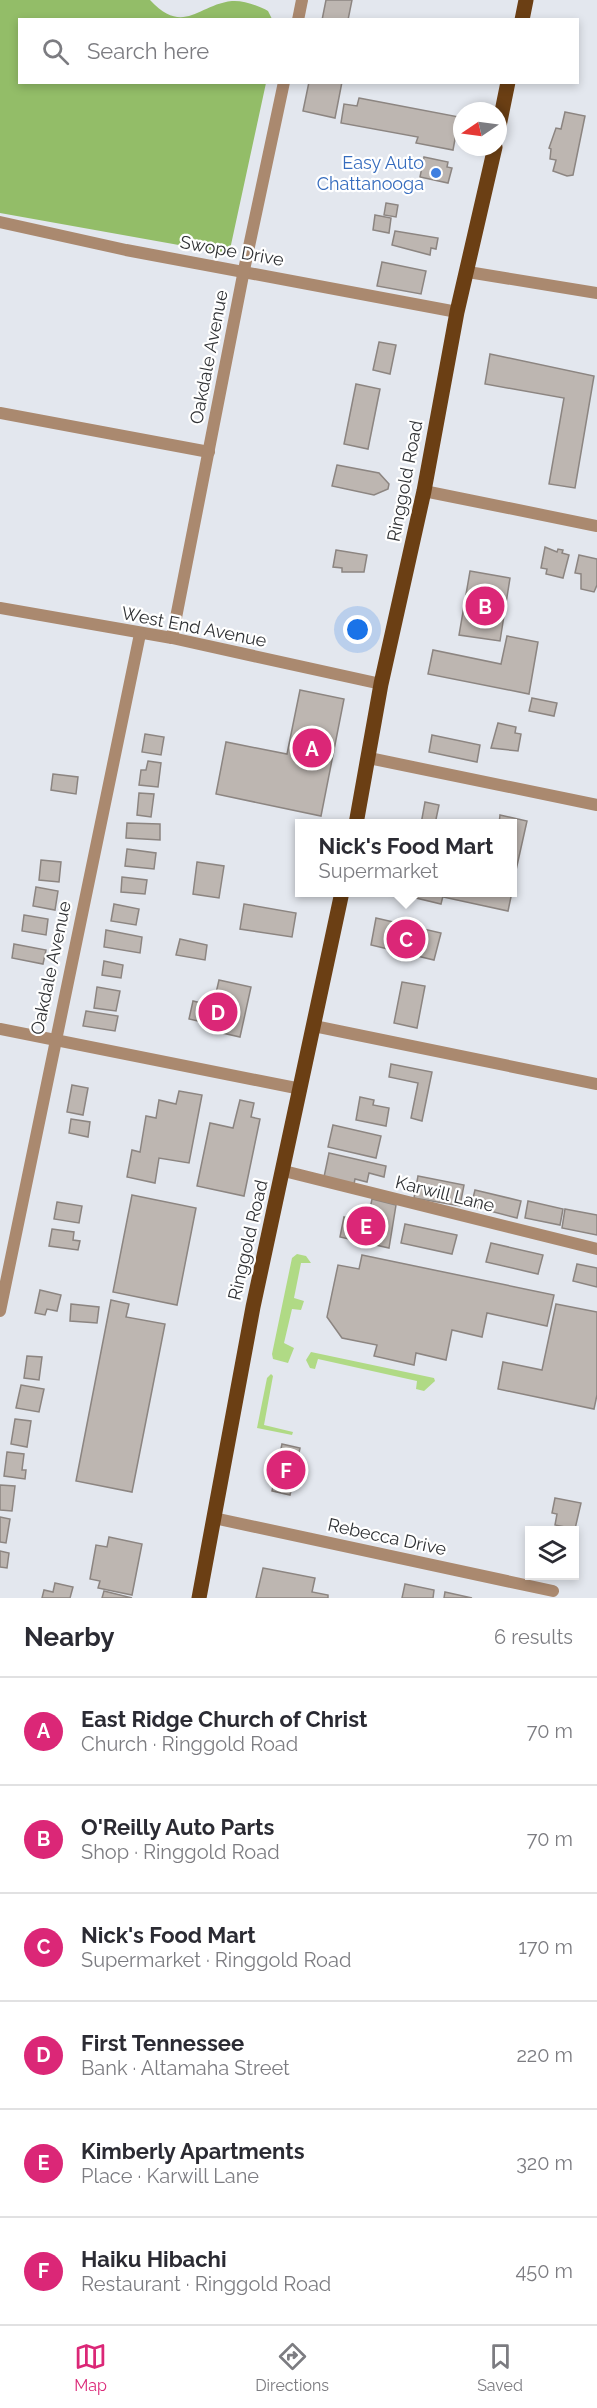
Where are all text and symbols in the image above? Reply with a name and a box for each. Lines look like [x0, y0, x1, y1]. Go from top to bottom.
search box [18, 18, 579, 84]
icon: search [39, 35, 72, 68]
text: Search here [87, 38, 209, 64]
north arrow [453, 102, 507, 156]
place label: Easy Auto Chattanooga [317, 152, 424, 194]
marker: Easy Auto Chattanooga [429, 166, 443, 180]
street label: Swope Drive [179, 231, 286, 270]
street label: Oakdale Avenue [185, 288, 232, 426]
street label: Ringgold Road [382, 419, 427, 543]
pin: B [466, 584, 504, 628]
street label: West End Avenue [120, 602, 269, 651]
your location [343, 615, 372, 644]
pin: A [292, 726, 332, 771]
popup [295, 819, 517, 897]
text: Nick's Food Mart [319, 833, 493, 859]
text: Supermarket [319, 859, 438, 883]
street label: Oakdale Avenue [26, 899, 75, 1037]
pin: C [386, 916, 426, 962]
pin: D [198, 990, 238, 1034]
street label: Karwill Lane [393, 1171, 497, 1216]
street label: Ringgold Road [223, 1178, 272, 1302]
pin: E [346, 1204, 386, 1248]
pin: F [266, 1448, 306, 1492]
street label: Rebecca Drive [326, 1514, 449, 1559]
map controls [525, 1526, 579, 1580]
button: layers [525, 1526, 579, 1580]
text: Nearby [24, 1622, 114, 1652]
text: 6 results [494, 1625, 573, 1649]
text: East Ridge Church of Christ [81, 1706, 367, 1732]
text: A [37, 1719, 50, 1743]
text: 70 m [527, 1719, 573, 1743]
text: Church · Ringgold Road [81, 1732, 298, 1756]
text: O'Reilly Auto Parts [81, 1814, 274, 1840]
text: B [37, 1827, 50, 1851]
text: 70 m [527, 1827, 573, 1851]
text: Shop · Ringgold Road [81, 1840, 280, 1864]
text: Nick's Food Mart [81, 1922, 256, 1948]
text: C [37, 1935, 50, 1959]
text: 170 m [518, 1935, 573, 1959]
text: Supermarket · Ringgold Road [81, 1948, 351, 1972]
text: First Tennessee [81, 2030, 244, 2056]
text: D [36, 2043, 51, 2067]
text: 220 m [516, 2043, 573, 2067]
text: Bank · Altamaha Street [81, 2056, 290, 2080]
text: Kimberly Apartments [81, 2138, 305, 2164]
text: E [37, 2151, 50, 2175]
text: 320 m [516, 2151, 573, 2175]
text: Place · Karwill Lane [81, 2164, 259, 2188]
text: Haiku Hibachi [81, 2246, 227, 2272]
text: F [38, 2259, 49, 2283]
text: 450 m [515, 2259, 573, 2283]
text: Restaurant · Ringgold Road [81, 2272, 331, 2296]
tab: Map [74, 2340, 107, 2395]
tab: Directions [255, 2340, 329, 2395]
tab: Saved [477, 2340, 523, 2395]

